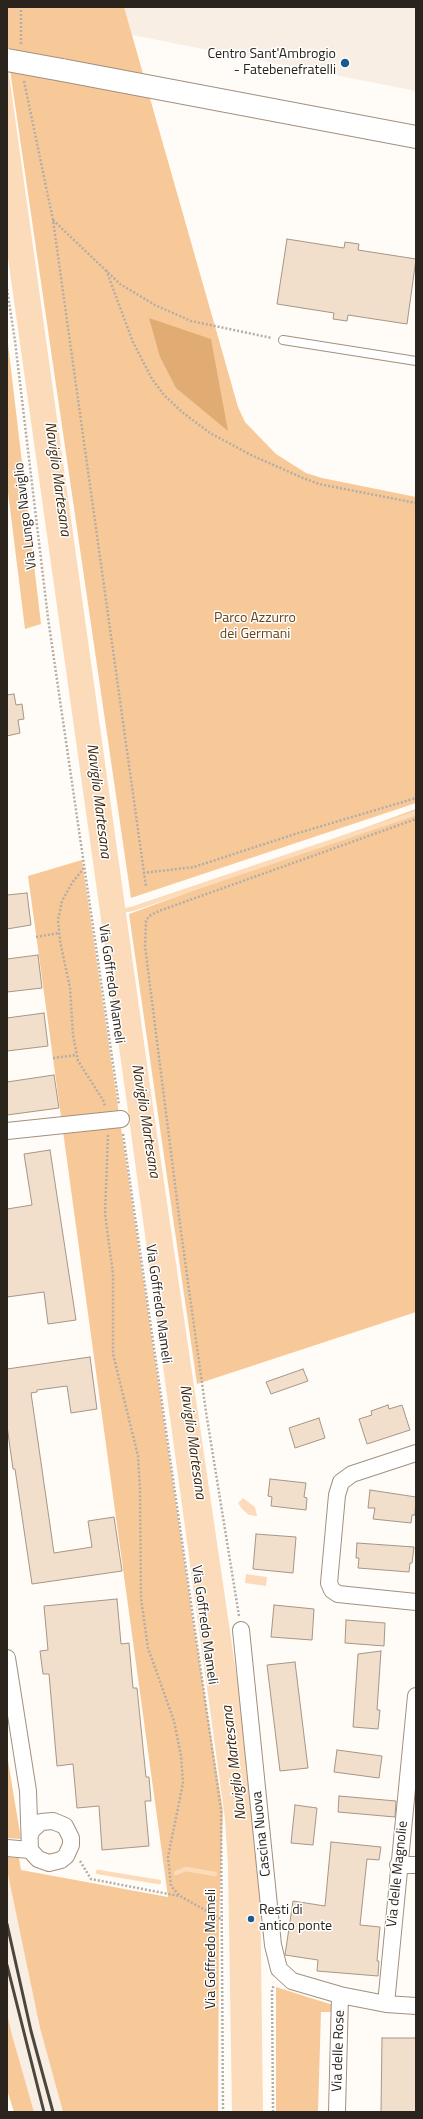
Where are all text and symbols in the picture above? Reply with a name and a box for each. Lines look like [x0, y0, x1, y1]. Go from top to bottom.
place label: Centro Sant'Ambrogio - Fatebenefratelli [207, 47, 336, 80]
marker: Centro Sant'Ambrogio - Fatebenefratelli [339, 57, 351, 69]
water label: Naviglio Martesana [40, 421, 74, 537]
street label: Via Lungo Naviglio [11, 462, 41, 570]
park label: Parco Azzurro dei Germani [214, 611, 296, 644]
water label: Naviglio Martesana [82, 743, 114, 859]
street label: Via Goffredo Mameli [94, 923, 128, 1045]
water label: Naviglio Martesana [127, 1063, 163, 1179]
street label: Via Goffredo Mameli [141, 1243, 175, 1365]
water label: Naviglio Martesana [175, 1384, 209, 1500]
street label: Via Goffredo Mameli [187, 1564, 221, 1686]
water label: Naviglio Martesana [219, 1705, 251, 1821]
street label: Cascina Nuova [249, 1790, 275, 1878]
street label: Via delle Magnolie [384, 1820, 412, 1928]
street label: Via Goffredo Mameli [204, 1889, 220, 2009]
place label: Resti di antico ponte [259, 1903, 332, 1936]
marker: Resti di antico ponte [246, 1914, 256, 1924]
street label: Via delle Rose [329, 2010, 349, 2092]

